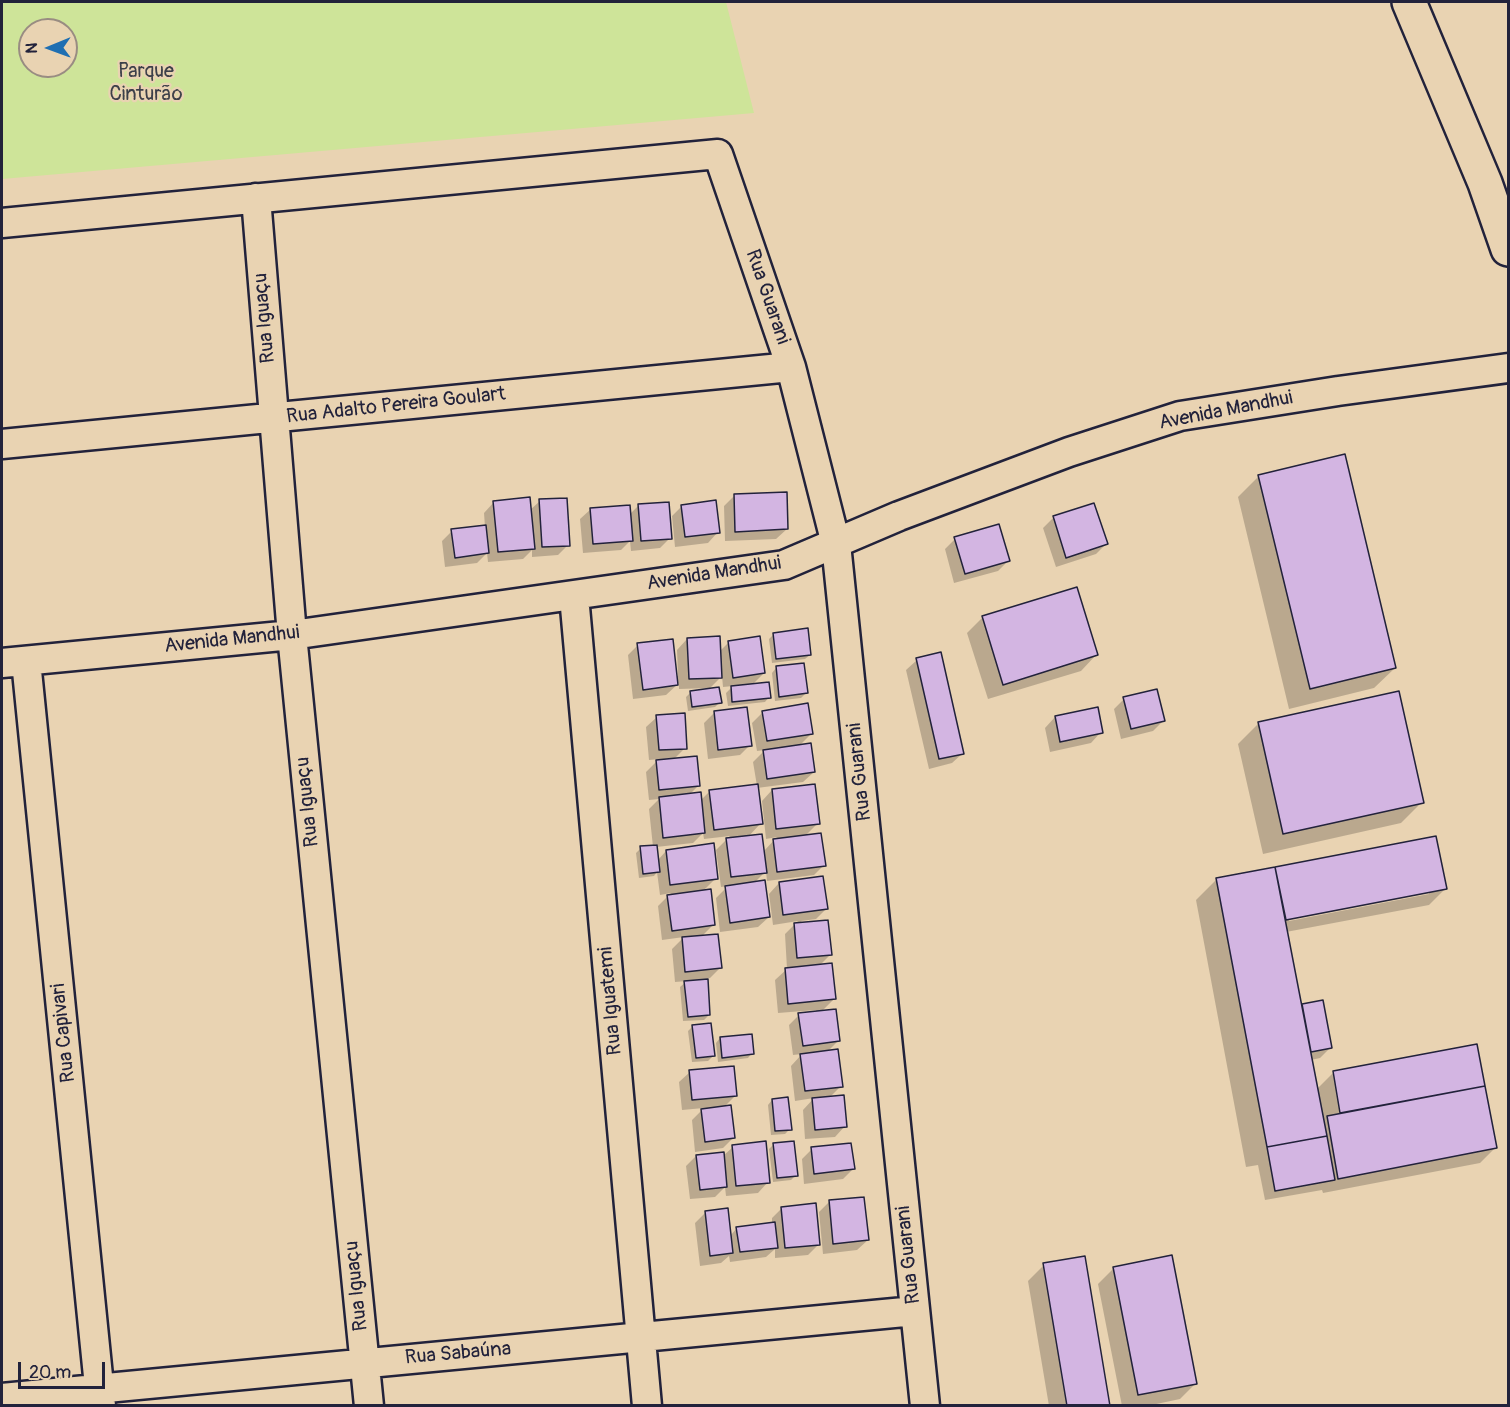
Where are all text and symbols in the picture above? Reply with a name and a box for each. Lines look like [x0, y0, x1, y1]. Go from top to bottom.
north arrow [18, 18, 78, 78]
text: N [22, 43, 42, 54]
park label: Parque Cinturão [109, 60, 183, 107]
street label: Rua Guarani [740, 246, 794, 348]
street label: Rua Iguaçu [249, 272, 281, 364]
street label: Rua Adalto Pereira Goulart [285, 383, 507, 429]
street label: Avenida Mandhui [1157, 386, 1295, 436]
street label: Avenida Mandhui [645, 552, 783, 596]
street label: Avenida Mandhui [163, 621, 301, 659]
street label: Rua Guarani [843, 722, 877, 822]
street label: Rua Iguaçu [291, 756, 325, 848]
street label: Rua Iguatemi [594, 946, 628, 1056]
street label: Rua Capivari [47, 982, 81, 1084]
street label: Rua Guarani [892, 1205, 926, 1305]
street label: Rua Iguaçu [340, 1240, 374, 1332]
street label: Rua Sabaúna [404, 1337, 512, 1371]
scale bar [21, 1350, 108, 1388]
text: 20 m [29, 1361, 71, 1384]

